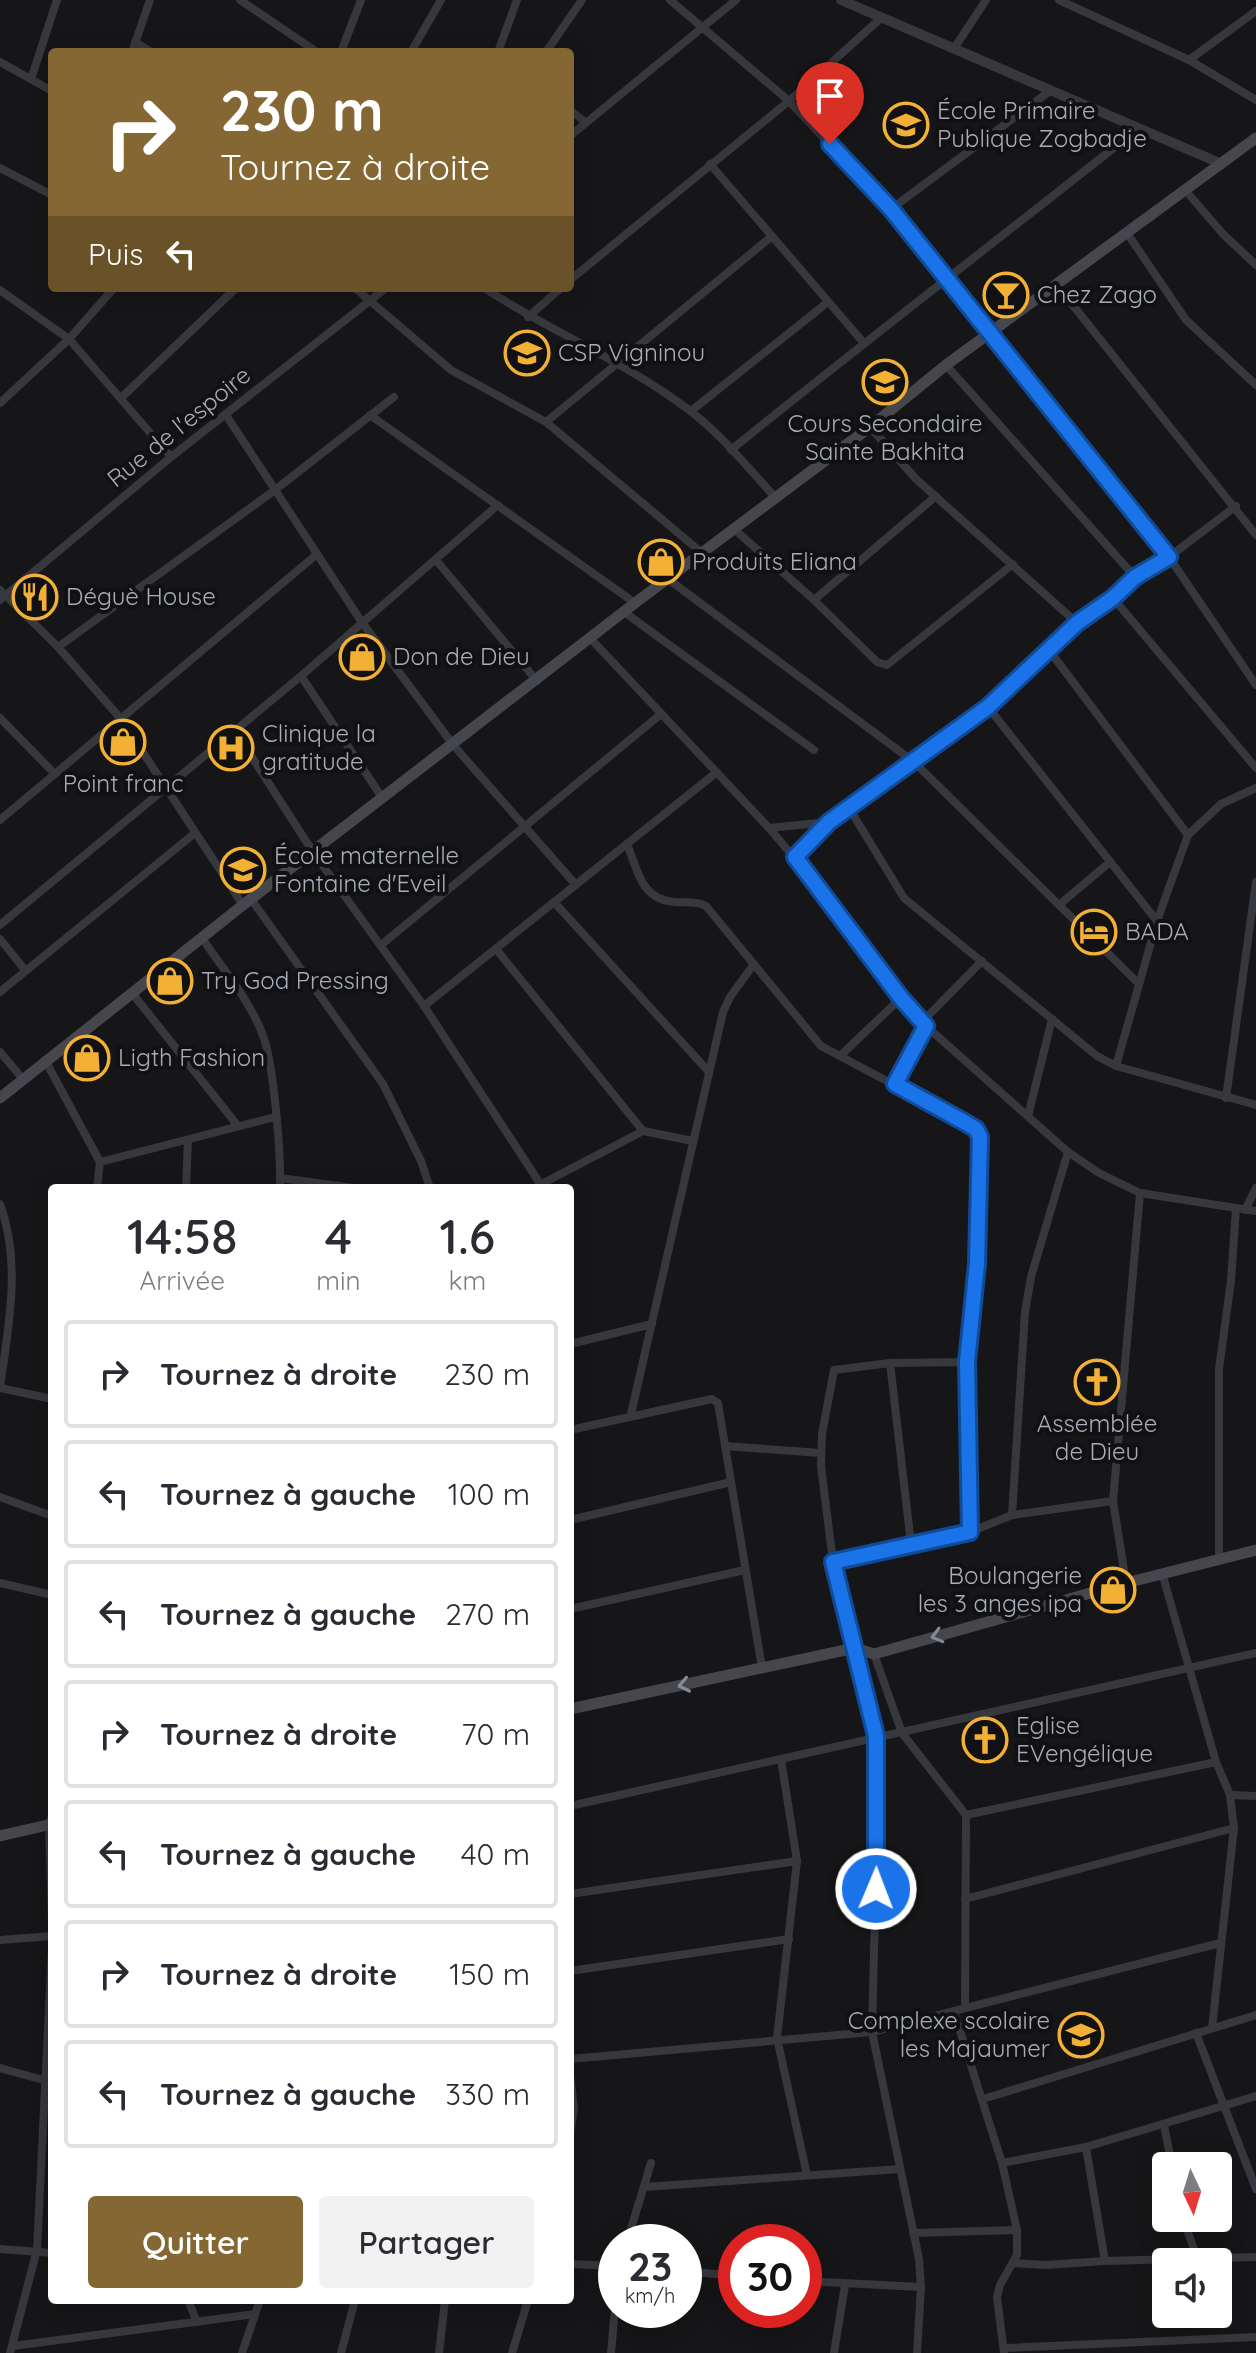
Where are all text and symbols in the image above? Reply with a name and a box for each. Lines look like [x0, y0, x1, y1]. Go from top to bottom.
pin [796, 62, 864, 144]
icon: arrive [808, 74, 852, 118]
text: 230 m [220, 75, 384, 145]
icon: right [88, 80, 192, 184]
place label: École Primaire Publique Zogbadje [937, 95, 1147, 153]
school or university icon: École Primaire Publique Zogbadje [882, 101, 930, 149]
text: Tournez à droite [220, 144, 490, 189]
icon: left [159, 232, 203, 276]
text: Puis [88, 235, 143, 273]
bar icon: Chez Zago [982, 271, 1030, 319]
place label: Chez Zago [1037, 279, 1157, 309]
school or university icon: CSP Vigninou [503, 329, 551, 377]
place label: CSP Vigninou [558, 337, 705, 367]
school or university icon: Cours Secondaire Sainte Bakhita [861, 358, 909, 406]
street label: Rue de l'espoire [101, 359, 256, 493]
place label: Cours Secondaire Sainte Bakhita [787, 408, 983, 466]
shop icon: Produits Eliana [637, 538, 685, 586]
place label: Produits Eliana [692, 546, 857, 576]
restaurant icon: Déguè House [11, 573, 59, 621]
place label: Déguè House [66, 581, 216, 611]
shop icon: Don de Dieu [338, 633, 386, 681]
place label: Don de Dieu [393, 641, 530, 671]
shop icon: Point franc [99, 718, 147, 766]
place label: Clinique la gratitude [262, 718, 376, 776]
hospital icon: Clinique la gratitude [207, 724, 255, 772]
place label: Point franc [63, 768, 183, 798]
place label: École maternelle Fontaine d'Eveil [274, 840, 459, 898]
school or university icon: École maternelle Fontaine d'Eveil [219, 846, 267, 894]
hotel icon: BADA [1070, 908, 1118, 956]
place label: BADA [1125, 916, 1189, 946]
shop icon: Try God Pressing [146, 957, 194, 1005]
place label: Try God Pressing [201, 965, 389, 995]
shop icon: Ligth Fashion [63, 1034, 111, 1082]
place label: Ligth Fashion [118, 1042, 265, 1072]
text: 14:58 [127, 1206, 237, 1266]
text: 4 [325, 1206, 352, 1266]
text: 1.6 [440, 1206, 495, 1266]
text: Arrivée [139, 1264, 225, 1297]
text: min [316, 1264, 361, 1297]
text: km [448, 1264, 486, 1297]
icon: right [92, 1352, 136, 1396]
text: Tournez à droite [160, 1355, 397, 1393]
text: 230 m [444, 1355, 530, 1393]
church icon: Assemblée de Dieu [1073, 1358, 1121, 1406]
place label: Assemblée de Dieu [1037, 1408, 1157, 1466]
icon: left [92, 1472, 136, 1516]
text: Tournez à gauche [160, 1475, 416, 1513]
text: 100 m [448, 1475, 530, 1513]
place label: Boulangerie les 3 anges ipa [918, 1560, 1082, 1618]
shop icon: Boulangerie les 3 anges ipa [1089, 1566, 1137, 1614]
icon: left [92, 1592, 136, 1636]
text: Tournez à gauche [160, 1595, 416, 1633]
text: 270 m [445, 1595, 530, 1633]
one-way arrow [931, 1627, 945, 1643]
one-way arrow [678, 1675, 691, 1692]
place label: Eglise EVengélique [1016, 1710, 1153, 1768]
icon: right [92, 1712, 136, 1756]
text: Tournez à droite [160, 1715, 397, 1753]
text: 70 m [461, 1715, 530, 1753]
church icon: Eglise EVengélique [961, 1716, 1009, 1764]
icon: left [92, 1832, 136, 1876]
text: Tournez à gauche [160, 1835, 416, 1873]
text: 40 m [461, 1835, 530, 1873]
position arrow [834, 1847, 918, 1931]
icon: right [92, 1952, 136, 1996]
text: Tournez à droite [160, 1955, 397, 1993]
text: 150 m [449, 1955, 530, 1993]
place label: Complexe scolaire les Majaumer [848, 2005, 1050, 2063]
school or university icon: Complexe scolaire les Majaumer [1057, 2011, 1105, 2059]
icon: left [92, 2072, 136, 2116]
text: Tournez à gauche [160, 2075, 416, 2113]
text: 330 m [445, 2075, 530, 2113]
north arrow [1152, 2152, 1232, 2232]
map controls [1152, 2152, 1232, 2328]
button: Quitter [88, 2196, 303, 2288]
button: Partager [319, 2196, 534, 2288]
speed limit sign: 30 [718, 2224, 822, 2328]
text: 23 [628, 2241, 672, 2291]
button: sound [1152, 2248, 1232, 2328]
text: km/h [625, 2283, 675, 2308]

